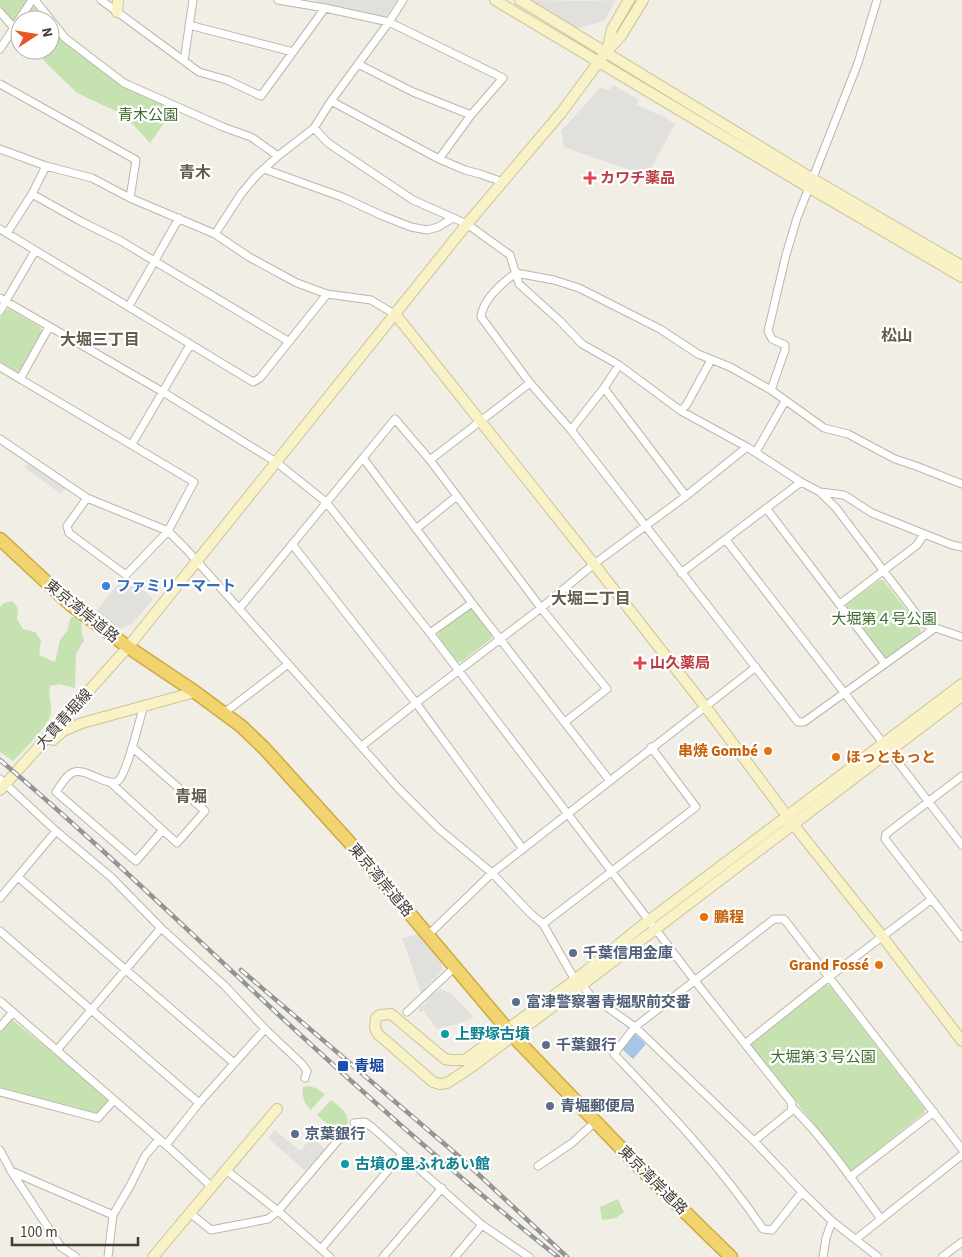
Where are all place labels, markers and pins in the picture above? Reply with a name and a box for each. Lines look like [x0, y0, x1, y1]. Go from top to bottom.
place label: カワチ薬品 [600, 168, 675, 189]
marker: カワチ薬品 [584, 172, 596, 184]
place label: ファミリーマート [116, 576, 236, 597]
marker: ファミリーマート [100, 580, 112, 592]
place label: 山久薬局 [650, 653, 710, 674]
marker: 山久薬局 [634, 657, 646, 669]
place label: 串焼 Gombé [678, 741, 758, 762]
marker: 串焼 Gombé [762, 745, 774, 757]
place label: ほっともっと [846, 747, 936, 768]
marker: ほっともっと [830, 751, 842, 763]
place label: 鵬程 [714, 907, 744, 928]
marker: 鵬程 [698, 911, 710, 923]
place label: 千葉信用金庫 [583, 943, 673, 964]
marker: 千葉信用金庫 [567, 947, 579, 959]
place label: Grand Fossé [789, 955, 869, 976]
marker: Grand Fossé [873, 959, 885, 971]
place label: 富津警察署青堀駅前交番 [526, 992, 691, 1013]
marker: 富津警察署青堀駅前交番 [510, 996, 522, 1008]
place label: 上野塚古墳 [455, 1024, 530, 1045]
marker: 上野塚古墳 [439, 1028, 451, 1040]
place label: 千葉銀行 [556, 1035, 616, 1056]
marker: 千葉銀行 [540, 1039, 552, 1051]
place label: 青堀 [354, 1056, 384, 1077]
marker: 青堀 [336, 1059, 350, 1073]
place label: 青堀郵便局 [560, 1096, 635, 1117]
marker: 青堀郵便局 [544, 1100, 556, 1112]
place label: 京葉銀行 [305, 1124, 365, 1145]
marker: 京葉銀行 [289, 1128, 301, 1140]
place label: 古墳の里ふれあい館 [355, 1154, 490, 1175]
marker: 古墳の里ふれあい館 [339, 1158, 351, 1170]

